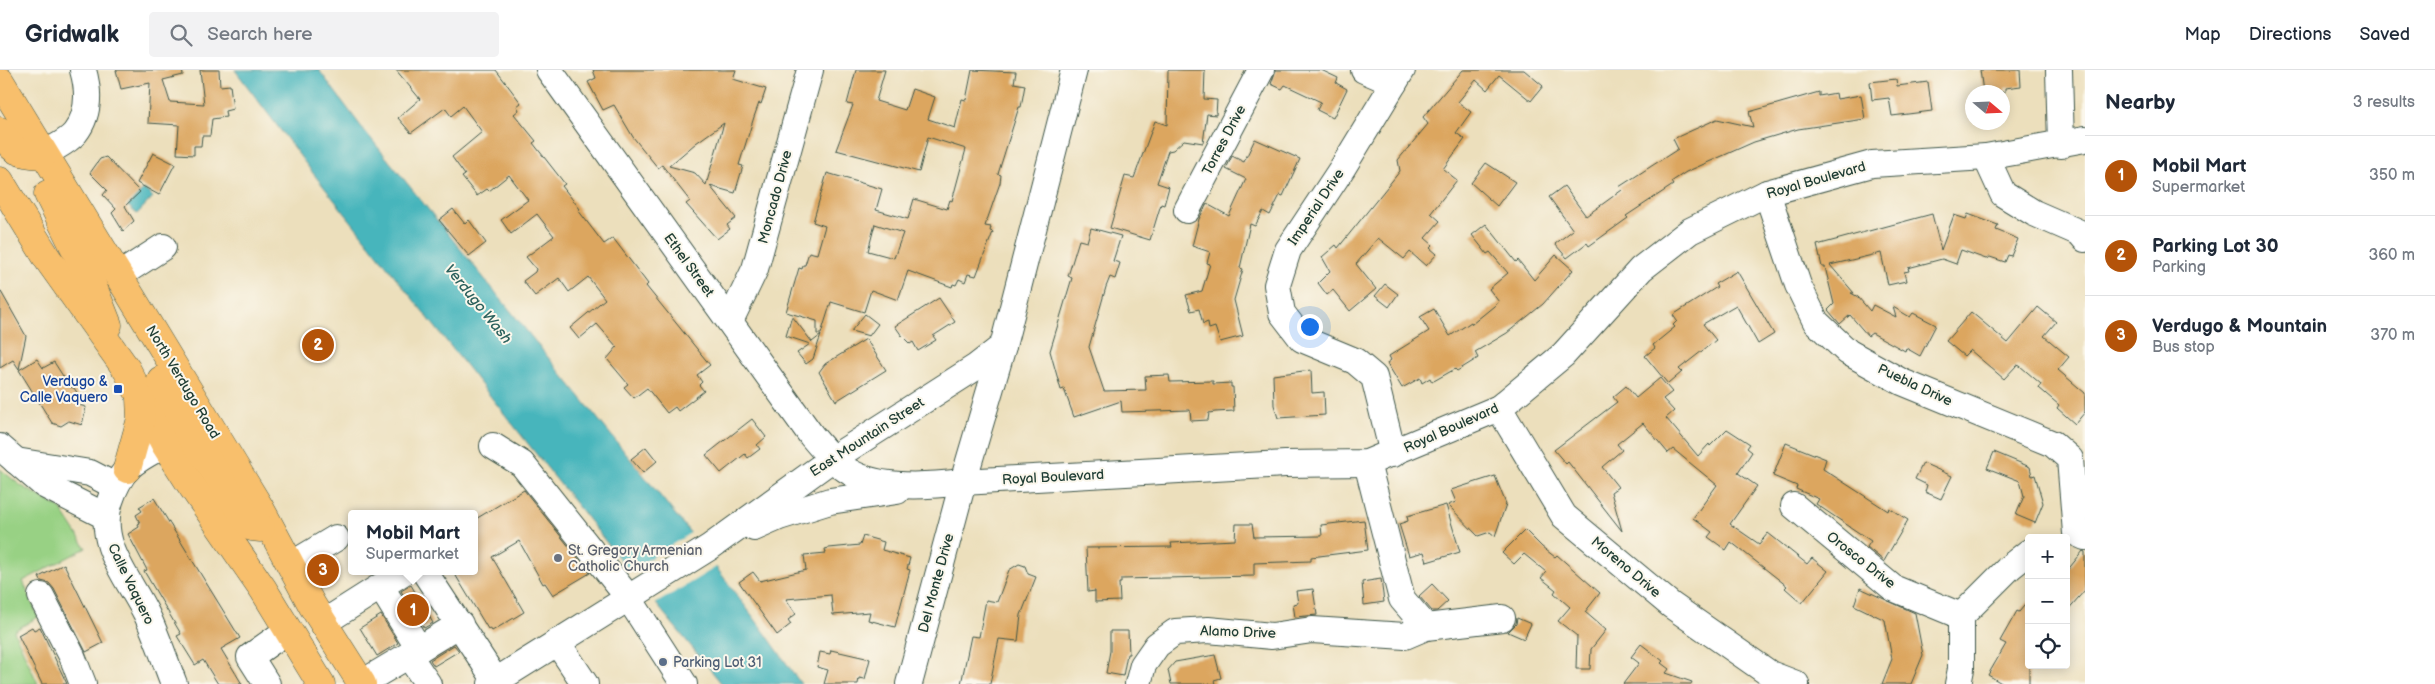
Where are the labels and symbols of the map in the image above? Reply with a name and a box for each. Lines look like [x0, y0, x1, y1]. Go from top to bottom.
north arrow [1965, 85, 2010, 130]
street label: Torres Drive [1199, 102, 1249, 178]
street label: Moncado Drive [754, 148, 796, 246]
street label: Royal Boulevard [1765, 158, 1867, 202]
street label: Imperial Drive [1284, 166, 1348, 248]
street label: Ethel Street [660, 230, 718, 301]
water label: Verdugo Wash [440, 260, 516, 348]
your location [1297, 314, 1323, 340]
street label: North Verdugo Road [142, 322, 224, 442]
pin: 2 [302, 326, 334, 364]
street label: Puebla Drive [1875, 360, 1955, 410]
place label: Verdugo & Calle Vaquero [20, 373, 108, 406]
marker: Verdugo & Calle Vaquero [112, 383, 124, 395]
street label: East Mountain Street [807, 393, 928, 480]
street label: Royal Boulevard [1401, 399, 1501, 457]
street label: Royal Boulevard [1002, 466, 1104, 488]
street label: Orosco Drive [1823, 528, 1899, 592]
street label: Del Monte Drive [915, 532, 957, 634]
street label: Moreno Drive [1588, 533, 1664, 601]
street label: Calle Vaquero [104, 541, 158, 627]
place label: St. Gregory Armenian Catholic Church [568, 542, 702, 575]
pin: 3 [307, 551, 339, 589]
marker: St. Gregory Armenian Catholic Church [552, 552, 564, 564]
pin: 1 [397, 591, 429, 629]
street label: Alamo Drive [1200, 622, 1276, 642]
place label: Parking Lot 31 [673, 654, 762, 671]
marker: Parking Lot 31 [657, 656, 669, 668]

